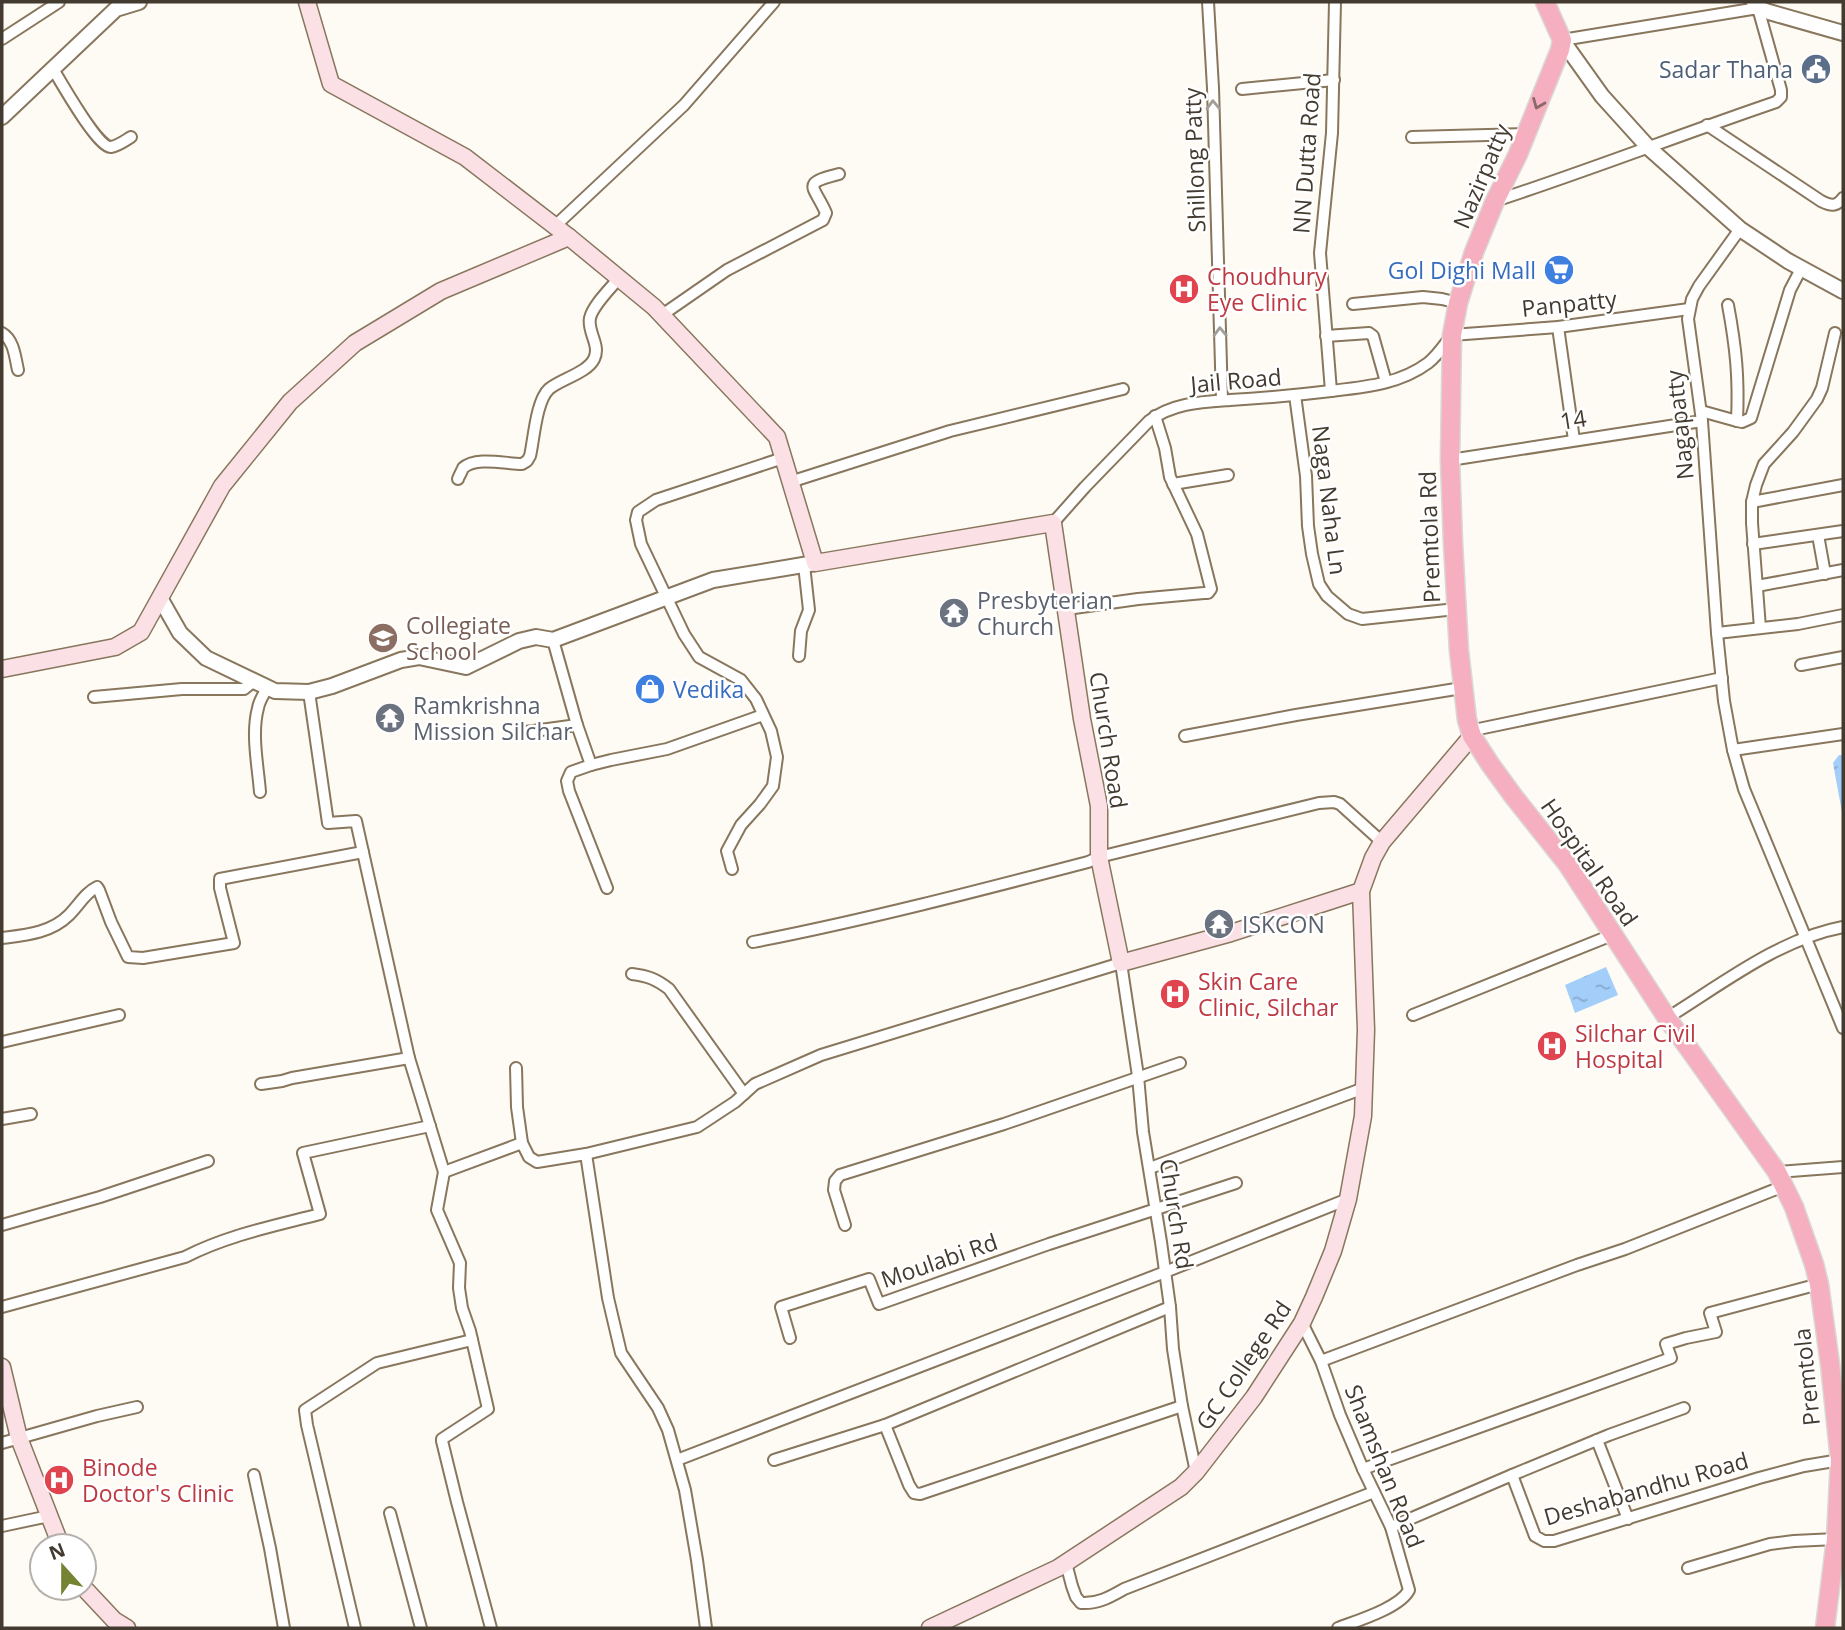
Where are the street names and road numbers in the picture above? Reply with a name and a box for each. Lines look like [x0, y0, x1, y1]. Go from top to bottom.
street label: NN Dutta Road [1284, 71, 1328, 235]
street label: Shillong Patty [1175, 86, 1213, 233]
street label: Nazirpatty [1445, 118, 1518, 233]
street label: Panpatty [1520, 282, 1619, 324]
street label: Jail Road [1187, 360, 1283, 400]
street label: Nagapatty [1657, 368, 1701, 481]
street label: 14 [1558, 401, 1588, 437]
street label: Naga Naha Ln [1305, 423, 1355, 577]
street label: Premtola Rd [1411, 470, 1447, 604]
street label: Church Road [1082, 669, 1136, 811]
street label: Hospital Road [1534, 792, 1646, 932]
street label: Church Rd [1152, 1156, 1202, 1272]
street label: Moulabi Rd [876, 1225, 1002, 1295]
street label: GC College Rd [1188, 1294, 1298, 1436]
street label: Premtola [1785, 1327, 1827, 1427]
street label: Shamshan Road [1338, 1380, 1432, 1552]
street label: Deshabandhu Road [1540, 1443, 1752, 1533]

